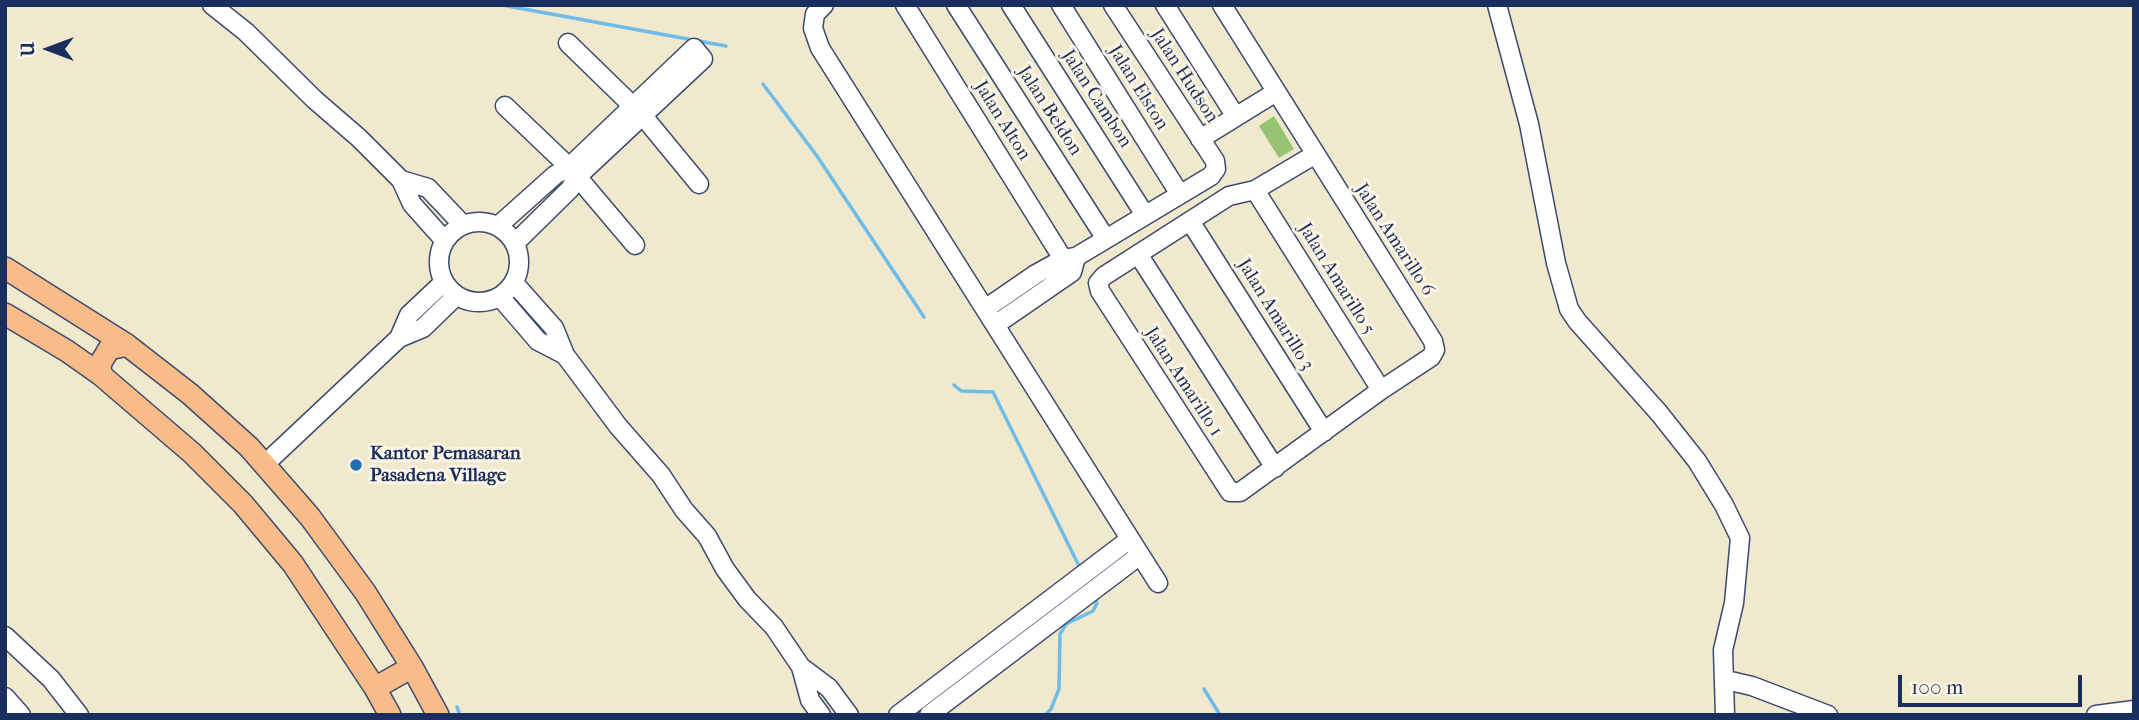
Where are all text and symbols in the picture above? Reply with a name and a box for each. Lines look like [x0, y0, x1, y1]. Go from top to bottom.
north arrow [14, 14, 84, 84]
street label: Jalan Hudson [1145, 24, 1223, 128]
street label: Jalan Elston [1103, 41, 1173, 135]
text: U [17, 42, 39, 56]
street label: Jalan Cambon [1056, 46, 1136, 152]
street label: Jalan Beldon [1012, 62, 1086, 160]
street label: Jalan Alton [969, 77, 1035, 165]
street label: Jalan Amarillo 6 [1349, 179, 1439, 301]
street label: Jalan Amarillo 5 [1293, 219, 1379, 339]
street label: Jalan Amarillo 3 [1232, 255, 1318, 375]
street label: Jalan Amarillo 1 [1139, 323, 1227, 441]
place label: Kantor Pemasaran Pasadena Village [370, 443, 521, 487]
marker: Kantor Pemasaran Pasadena Village [348, 457, 364, 473]
scale bar [1901, 660, 2085, 704]
text: 100 m [1911, 675, 1964, 699]

